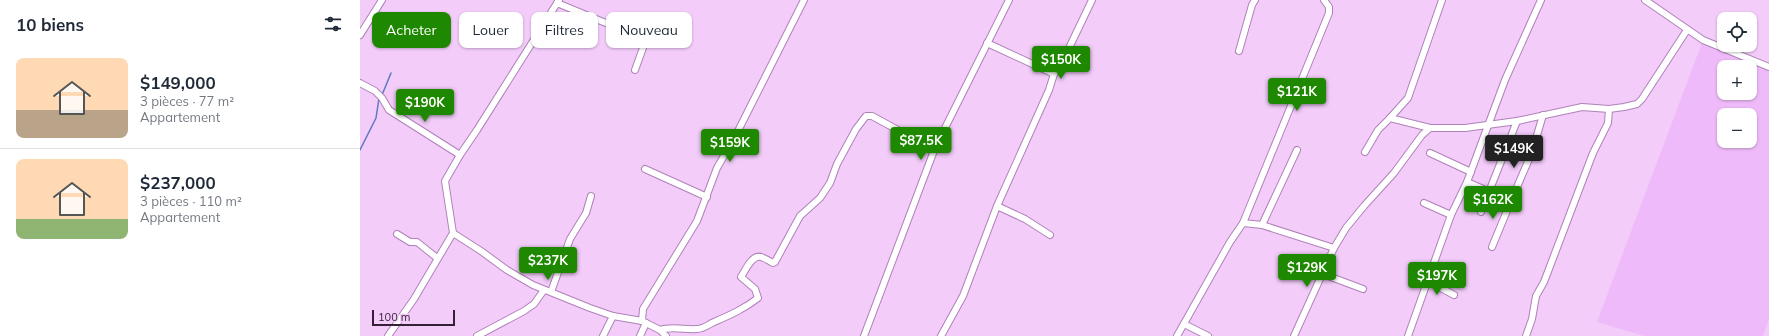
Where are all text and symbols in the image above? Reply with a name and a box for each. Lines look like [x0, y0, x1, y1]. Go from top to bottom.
chip: Acheter [372, 12, 451, 48]
chip: Louer [459, 12, 523, 48]
chip: Filtres [531, 12, 598, 48]
chip: Nouveau [606, 12, 692, 48]
map controls [1717, 12, 1757, 148]
button: locate [1717, 12, 1757, 52]
icon: filters [322, 13, 344, 35]
text: 10 biens [16, 14, 84, 35]
pin: $150K [1033, 46, 1089, 80]
text: $150K [1041, 51, 1081, 67]
button: + [1717, 60, 1757, 100]
text: $149,000 [140, 72, 216, 93]
icon: home [48, 74, 96, 122]
pin: $121K [1269, 78, 1325, 112]
text: $121K [1277, 83, 1317, 99]
pin: $190K [397, 89, 453, 123]
text: 3 pièces · 77 m² [140, 93, 234, 109]
text: $190K [405, 94, 445, 110]
button: − [1717, 108, 1757, 148]
text: Appartement [140, 109, 220, 125]
pin: $87.5K [888, 127, 954, 161]
pin: $159K [702, 129, 758, 163]
text: $87.5K [899, 132, 943, 148]
text: $159K [710, 134, 750, 150]
pin: $149K [1486, 135, 1542, 169]
text: $149K [1494, 140, 1534, 156]
text: $237,000 [140, 172, 216, 193]
icon: home [48, 175, 96, 223]
pin: $162K [1465, 186, 1521, 220]
text: $162K [1473, 191, 1513, 207]
text: 3 pièces · 110 m² [140, 193, 242, 209]
text: Appartement [140, 209, 220, 225]
pin: $237K [520, 247, 576, 281]
text: $237K [528, 252, 568, 268]
pin: $129K [1279, 254, 1335, 288]
text: $129K [1287, 259, 1327, 275]
pin: $197K [1409, 262, 1465, 296]
text: $197K [1417, 267, 1457, 283]
scale bar [372, 308, 455, 327]
text: 100 m [378, 310, 410, 324]

